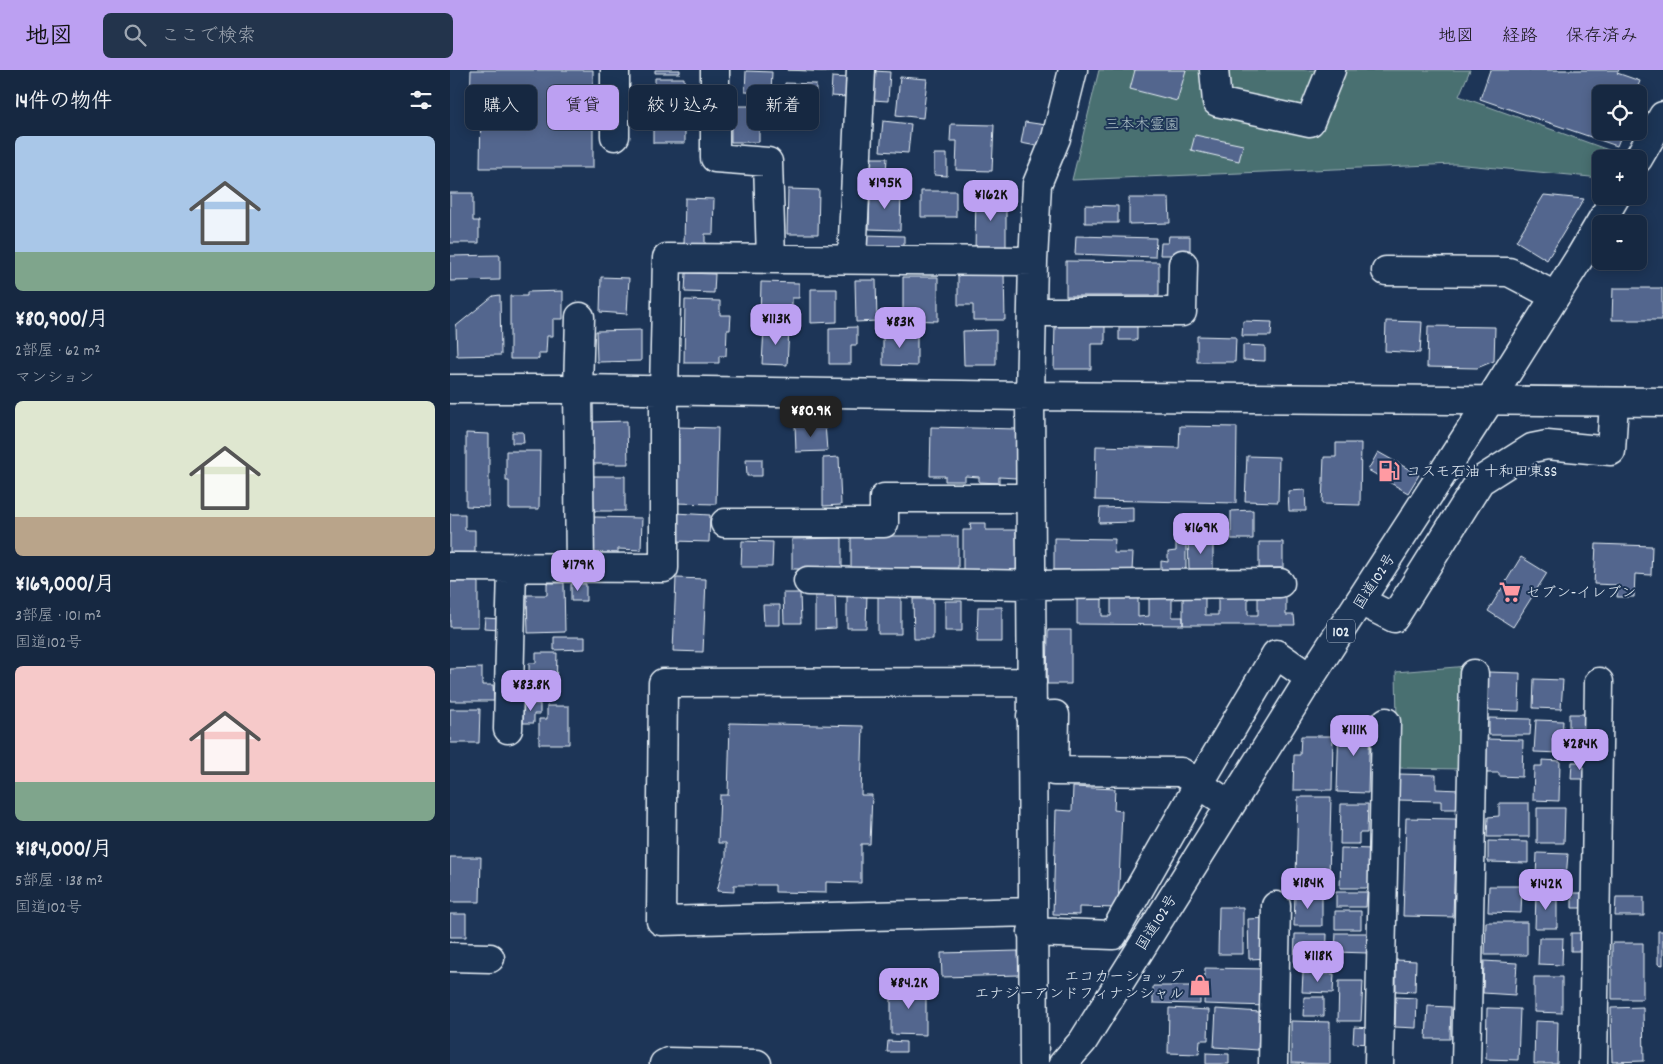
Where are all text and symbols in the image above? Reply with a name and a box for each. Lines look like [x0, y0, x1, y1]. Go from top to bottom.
search box [103, 13, 453, 58]
text: 地図 [25, 21, 73, 55]
icon: search [121, 21, 149, 49]
text: ここで検索 [161, 24, 256, 51]
text: 地図 [1438, 25, 1474, 50]
text: 経路 [1502, 25, 1538, 50]
text: 保存済み [1566, 25, 1638, 50]
chip: 購入 [465, 85, 537, 130]
chip: 賃貸 [547, 85, 619, 130]
chip: 絞り込み [629, 85, 737, 130]
chip: 新着 [747, 85, 819, 130]
map controls [1592, 85, 1647, 270]
button: locate [1592, 85, 1647, 140]
icon: filters [407, 86, 435, 114]
text: 14件の物件 [15, 88, 112, 118]
park label: 三本木霊園 [1104, 115, 1180, 137]
button: + [1592, 150, 1647, 205]
icon: home [180, 168, 270, 258]
pin: ¥195K [850, 168, 920, 210]
text: ¥195K [868, 172, 902, 195]
pin: ¥162K [956, 180, 1026, 222]
text: ¥162K [974, 184, 1008, 207]
button: − [1592, 215, 1647, 270]
pin: ¥113K [741, 304, 811, 346]
text: ¥80,900/月 [15, 306, 109, 336]
pin: ¥83K [870, 306, 930, 349]
text: ¥113K [761, 308, 791, 331]
text: ¥83K [886, 311, 914, 334]
text: 2部屋 · 62 m² [15, 340, 100, 363]
text: マンション [15, 367, 94, 390]
pin: ¥80.9K [770, 396, 852, 438]
text: ¥80.9K [791, 400, 831, 423]
icon: home [180, 433, 270, 523]
fuel station icon: コスモ石油 十和田東SS [1376, 458, 1402, 484]
place label: コスモ石油 十和田東SS [1406, 462, 1557, 484]
pin: ¥169K [1166, 512, 1236, 555]
text: ¥169K [1184, 517, 1218, 540]
pin: ¥179K [543, 550, 613, 592]
street label: 国道102号 [1349, 550, 1402, 615]
text: ¥179K [562, 554, 594, 577]
text: ¥169,000/月 [15, 571, 115, 601]
supermarket icon: セブン-イレブン [1497, 579, 1523, 605]
place label: セブン-イレブン [1526, 583, 1636, 605]
text: 3部屋 · 101 m² [15, 605, 101, 628]
road number: 102 [1327, 620, 1355, 642]
text: 国道102号 [15, 632, 82, 655]
pin: ¥83.8K [490, 670, 572, 712]
text: ¥83.8K [512, 674, 550, 697]
icon: home [180, 698, 270, 788]
pin: ¥111K [1319, 714, 1389, 757]
text: ¥111K [1341, 719, 1367, 742]
pin: ¥284K [1545, 728, 1615, 771]
text: ¥284K [1562, 733, 1598, 756]
text: ¥184,000/月 [15, 836, 112, 866]
pin: ¥184K [1273, 868, 1343, 910]
pin: ¥142K [1511, 868, 1581, 911]
text: 5部屋 · 138 m² [15, 870, 103, 893]
text: ¥184K [1292, 872, 1324, 895]
text: ¥142K [1530, 873, 1562, 896]
street label: 国道102号 [1132, 891, 1184, 956]
text: 国道102号 [15, 897, 82, 920]
pin: ¥118K [1283, 940, 1353, 983]
text: ¥118K [1304, 945, 1332, 968]
place label: エコカーショップ エナジーアンドフィナンシャル [974, 967, 1184, 1006]
pin: ¥84.2K [868, 968, 950, 1010]
text: ¥84.2K [890, 972, 928, 995]
shop icon: エコカーショップ エナジーアンドフィナンシャル [1187, 972, 1213, 998]

